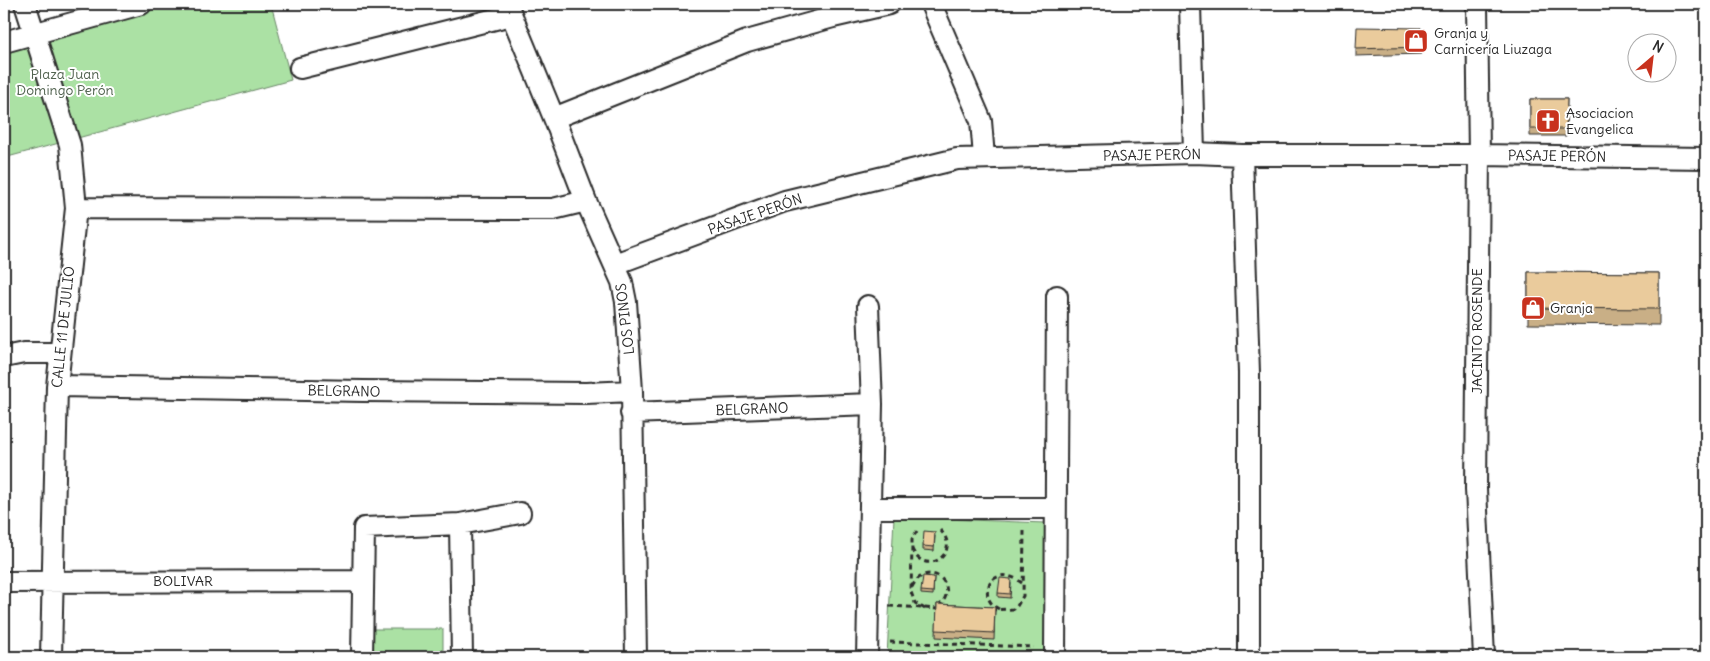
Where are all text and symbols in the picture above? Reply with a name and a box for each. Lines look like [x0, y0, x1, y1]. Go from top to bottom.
place label: Granja y Carnicería Liuzaga [1434, 24, 1552, 58]
shop icon: Granja y Carnicería Liuzaga [1403, 28, 1429, 54]
north arrow [1628, 32, 1678, 82]
text: N [1650, 36, 1667, 57]
park label: Plaza Juan Domingo Perón [16, 65, 114, 99]
place label: Asociacion Evangelica [1566, 104, 1634, 138]
church icon: Asociacion Evangelica [1535, 108, 1561, 134]
street label: PASAJE PERÓN [1103, 145, 1201, 165]
street label: PASAJE PERÓN [1508, 146, 1606, 166]
street label: PASAJE PERÓN [706, 189, 804, 239]
street label: CALLE 11 DE JULIO [48, 265, 78, 389]
street label: JACINTO ROSENDE [1468, 268, 1486, 394]
street label: LOS PINOS [612, 282, 638, 356]
shop icon: Granja [1520, 295, 1546, 321]
place label: Granja [1550, 299, 1593, 317]
street label: BELGRANO [307, 381, 381, 401]
street label: BELGRANO [715, 399, 789, 419]
street label: BOLIVAR [153, 572, 213, 590]

